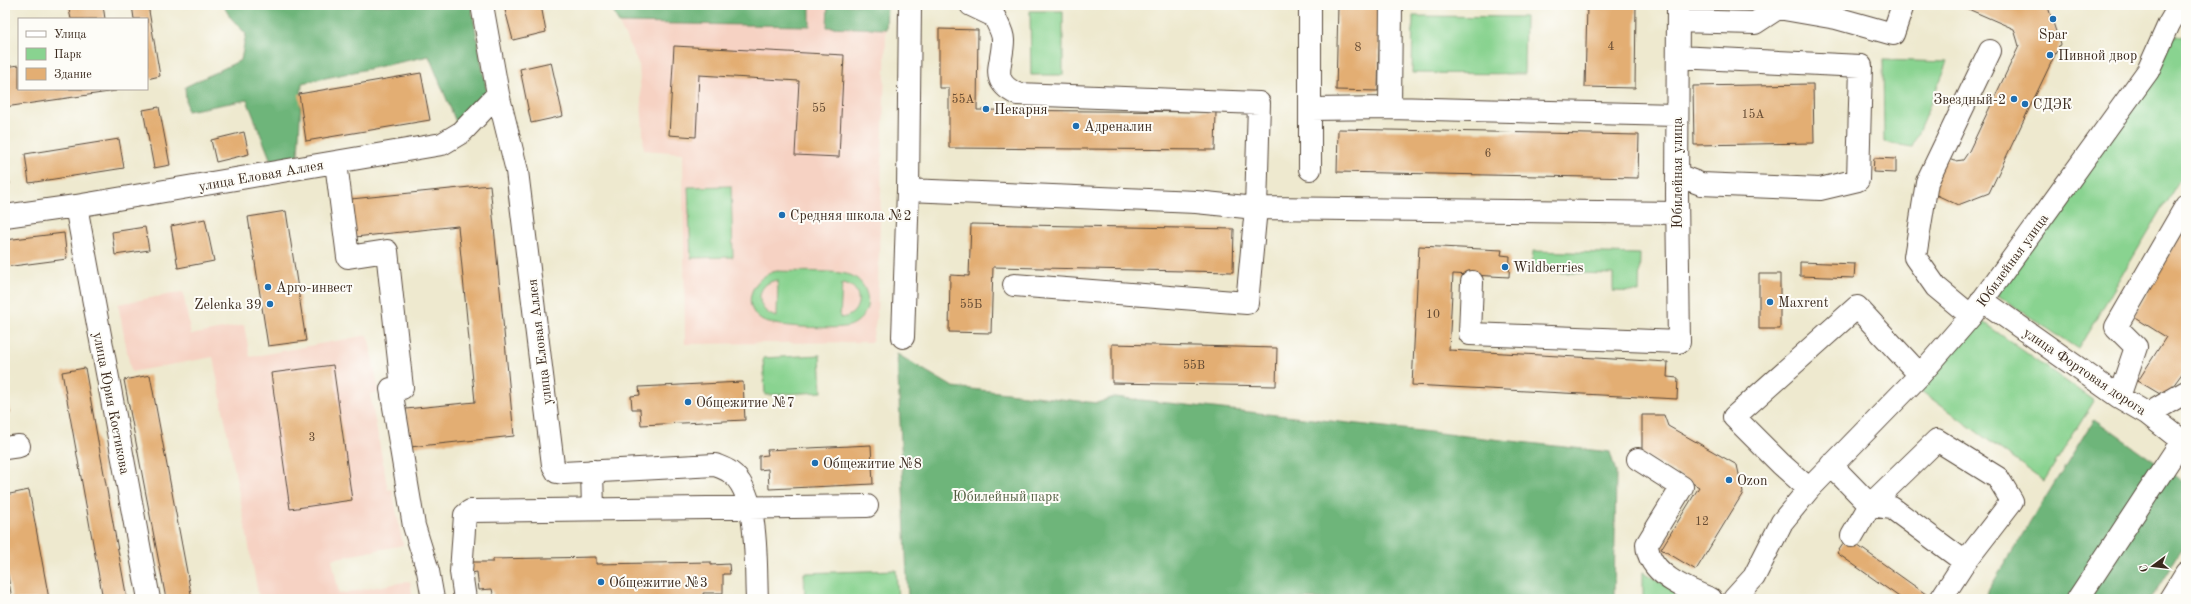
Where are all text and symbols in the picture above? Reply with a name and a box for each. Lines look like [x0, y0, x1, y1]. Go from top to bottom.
marker: Spar [2048, 14, 2058, 24]
legend [18, 18, 148, 90]
place label: Spar [2039, 28, 2068, 42]
text: Улица [54, 29, 87, 41]
house number: 4 [1608, 41, 1615, 53]
house number: 8 [1355, 42, 1362, 54]
text: Парк [54, 49, 82, 61]
place label: Пивной двор [2058, 49, 2137, 63]
marker: Пивной двор [2045, 50, 2055, 60]
text: Здание [54, 69, 92, 81]
house number: 55А [951, 93, 975, 106]
place label: Звездный-2 [1933, 93, 2006, 107]
marker: Звездный-2 [2009, 94, 2019, 104]
place label: СДЭК [2033, 98, 2072, 112]
marker: СДЭК [2020, 99, 2030, 109]
house number: 55 [812, 102, 826, 115]
place label: Пекарня [994, 103, 1048, 117]
marker: Пекарня [981, 104, 991, 114]
house number: 15А [1741, 108, 1765, 121]
street label: Юбилейная улица [1671, 117, 1685, 229]
place label: Адреналин [1084, 120, 1152, 134]
marker: Адреналин [1071, 121, 1081, 131]
house number: 6 [1485, 148, 1492, 160]
street label: улица Еловая Аллея [198, 158, 325, 194]
place label: Средняя школа №2 [790, 209, 912, 223]
marker: Средняя школа №2 [777, 210, 787, 220]
street label: Юбилейная улица [1974, 211, 2051, 310]
place label: Wildberries [1513, 261, 1584, 275]
marker: Wildberries [1500, 262, 1510, 272]
street label: улица Еловая Аллея [525, 278, 555, 406]
place label: Арго-инвест [276, 281, 353, 295]
marker: Арго-инвест [263, 282, 273, 292]
place label: Maxrent [1778, 296, 1829, 310]
marker: Maxrent [1765, 297, 1775, 307]
place label: Zelenka 39 [194, 298, 262, 312]
house number: 55Б [960, 298, 982, 311]
marker: Zelenka 39 [265, 299, 275, 309]
house number: 10 [1426, 309, 1440, 321]
street label: улица Фортовая дорога [2021, 326, 2148, 418]
street label: улица Юрия Костикова [90, 331, 132, 476]
house number: 55В [1183, 359, 1205, 372]
place label: Общежитие №7 [696, 396, 795, 410]
marker: Общежитие №7 [683, 397, 693, 407]
house number: 3 [309, 432, 315, 444]
place label: Общежитие №8 [823, 457, 922, 471]
marker: Общежитие №8 [810, 458, 820, 468]
place label: Ozon [1737, 474, 1768, 488]
marker: Ozon [1724, 475, 1734, 485]
park label: Юбилейный парк [953, 490, 1059, 504]
house number: 12 [1695, 516, 1709, 528]
north arrow [2133, 546, 2173, 586]
text: С [2139, 563, 2151, 573]
place label: Общежитие №3 [609, 576, 708, 590]
marker: Общежитие №3 [596, 577, 606, 587]

